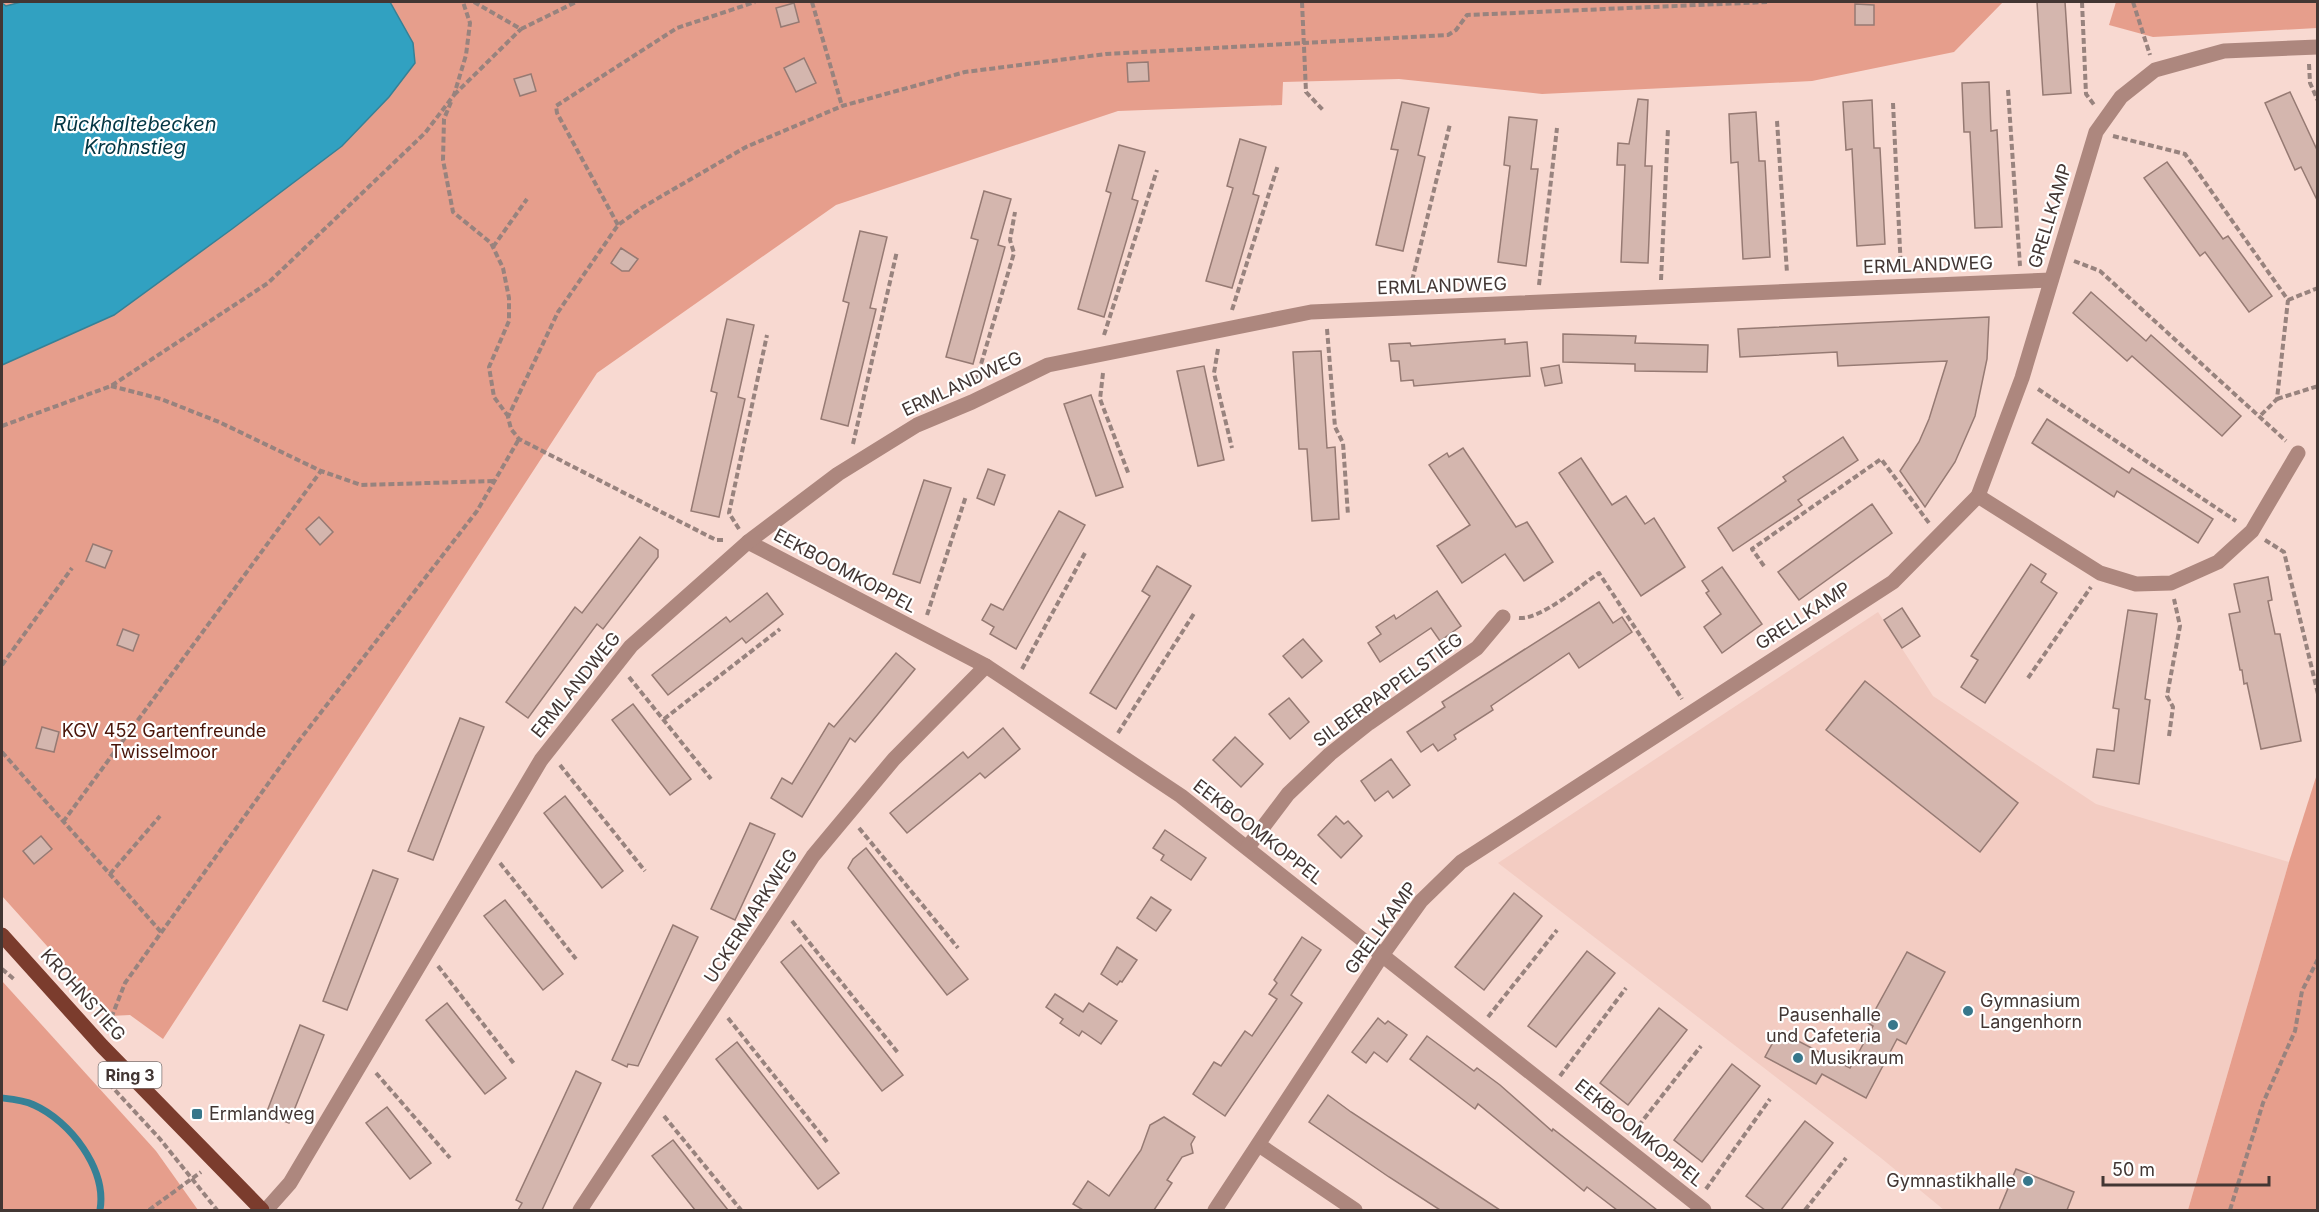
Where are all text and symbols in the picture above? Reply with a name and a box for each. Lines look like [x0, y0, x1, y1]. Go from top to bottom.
water label: Rückhaltebecken Krohnstieg [53, 112, 217, 159]
street label: GRELLKAMP [2024, 161, 2075, 271]
street label: ERMLANDWEG [1863, 252, 1993, 277]
street label: ERMLANDWEG [1377, 273, 1507, 298]
street label: ERMLANDWEG [899, 347, 1025, 420]
street label: EEKBOOMKOPPEL [770, 524, 920, 617]
street label: GRELLKAMP [1752, 577, 1854, 654]
street label: ERMLANDWEG [527, 628, 625, 742]
street label: SILBERPAPPELSTIEG [1309, 628, 1467, 751]
park label: KGV 452 Gartenfreunde Twisselmoor [62, 720, 266, 762]
street label: EEKBOOMKOPPEL [1189, 775, 1327, 889]
street label: UCKERMARKWEG [699, 845, 802, 987]
street label: GRELLKAMP [1340, 878, 1421, 978]
street label: KROHNSTIEG [37, 944, 130, 1045]
place label: Gymnasium Langenhorn [1980, 990, 2082, 1032]
place label: Pausenhalle und Cafeteria [1766, 1004, 1881, 1046]
marker: Gymnasium Langenhorn [1961, 1004, 1975, 1018]
marker: Pausenhalle und Cafeteria [1886, 1018, 1900, 1032]
place label: Musikraum [1810, 1047, 1904, 1068]
marker: Musikraum [1791, 1051, 1805, 1065]
road number: Ring 3 [98, 1062, 162, 1088]
street label: EEKBOOMKOPPEL [1571, 1075, 1708, 1191]
place label: Ermlandweg [209, 1103, 315, 1124]
marker: Ermlandweg [190, 1107, 204, 1121]
scale bar [2103, 1149, 2270, 1187]
text: 50 m [2112, 1159, 2155, 1180]
place label: Gymnastikhalle [1886, 1170, 2016, 1191]
marker: Gymnastikhalle [2021, 1174, 2035, 1188]

